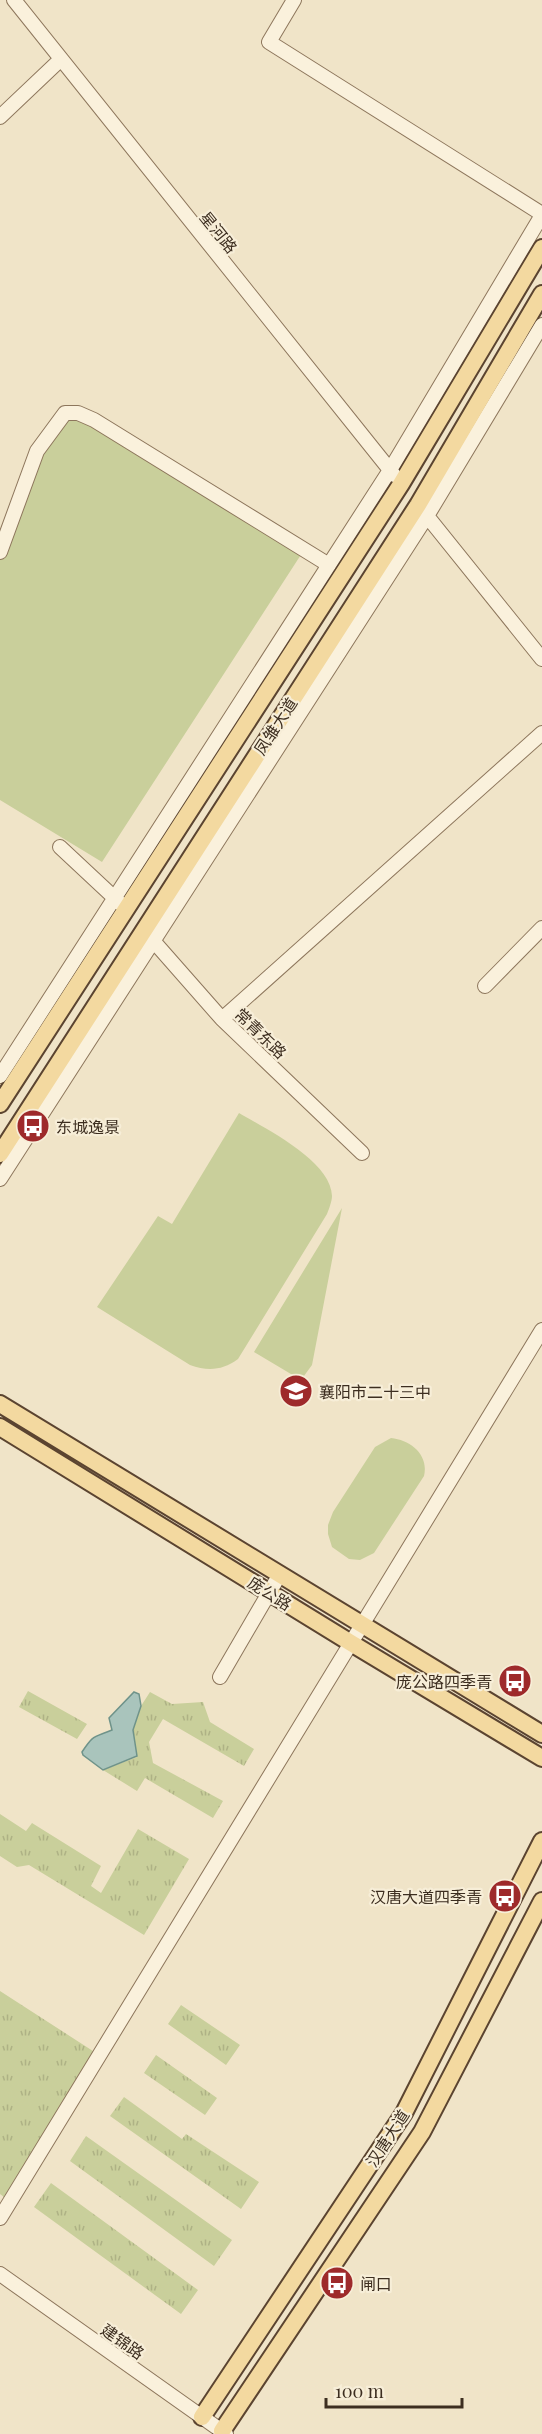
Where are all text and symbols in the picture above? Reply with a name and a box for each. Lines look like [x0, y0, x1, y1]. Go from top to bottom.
street label: 星河路 [196, 207, 242, 257]
street label: 凤雏大道 [249, 693, 301, 759]
street label: 常青东路 [231, 1003, 291, 1063]
bus stop icon: 东城逸景 [15, 1108, 51, 1144]
place label: 东城逸景 [56, 1116, 120, 1137]
school or university icon: 襄阳市二十三中 [278, 1373, 314, 1409]
place label: 襄阳市二十三中 [319, 1381, 431, 1402]
street label: 庞公路 [244, 1571, 296, 1615]
bus stop icon: 庞公路四季青 [497, 1663, 533, 1699]
place label: 庞公路四季青 [396, 1671, 492, 1692]
bus stop icon: 汉唐大道四季青 [487, 1878, 523, 1914]
place label: 汉唐大道四季青 [370, 1886, 482, 1907]
street label: 汉唐大道 [361, 2105, 413, 2171]
bus stop icon: 闸口 [319, 2265, 355, 2301]
place label: 闸口 [360, 2273, 392, 2294]
street label: 建锦路 [97, 2319, 149, 2363]
scale bar [326, 2371, 462, 2409]
text: 100 m [335, 2379, 384, 2403]

